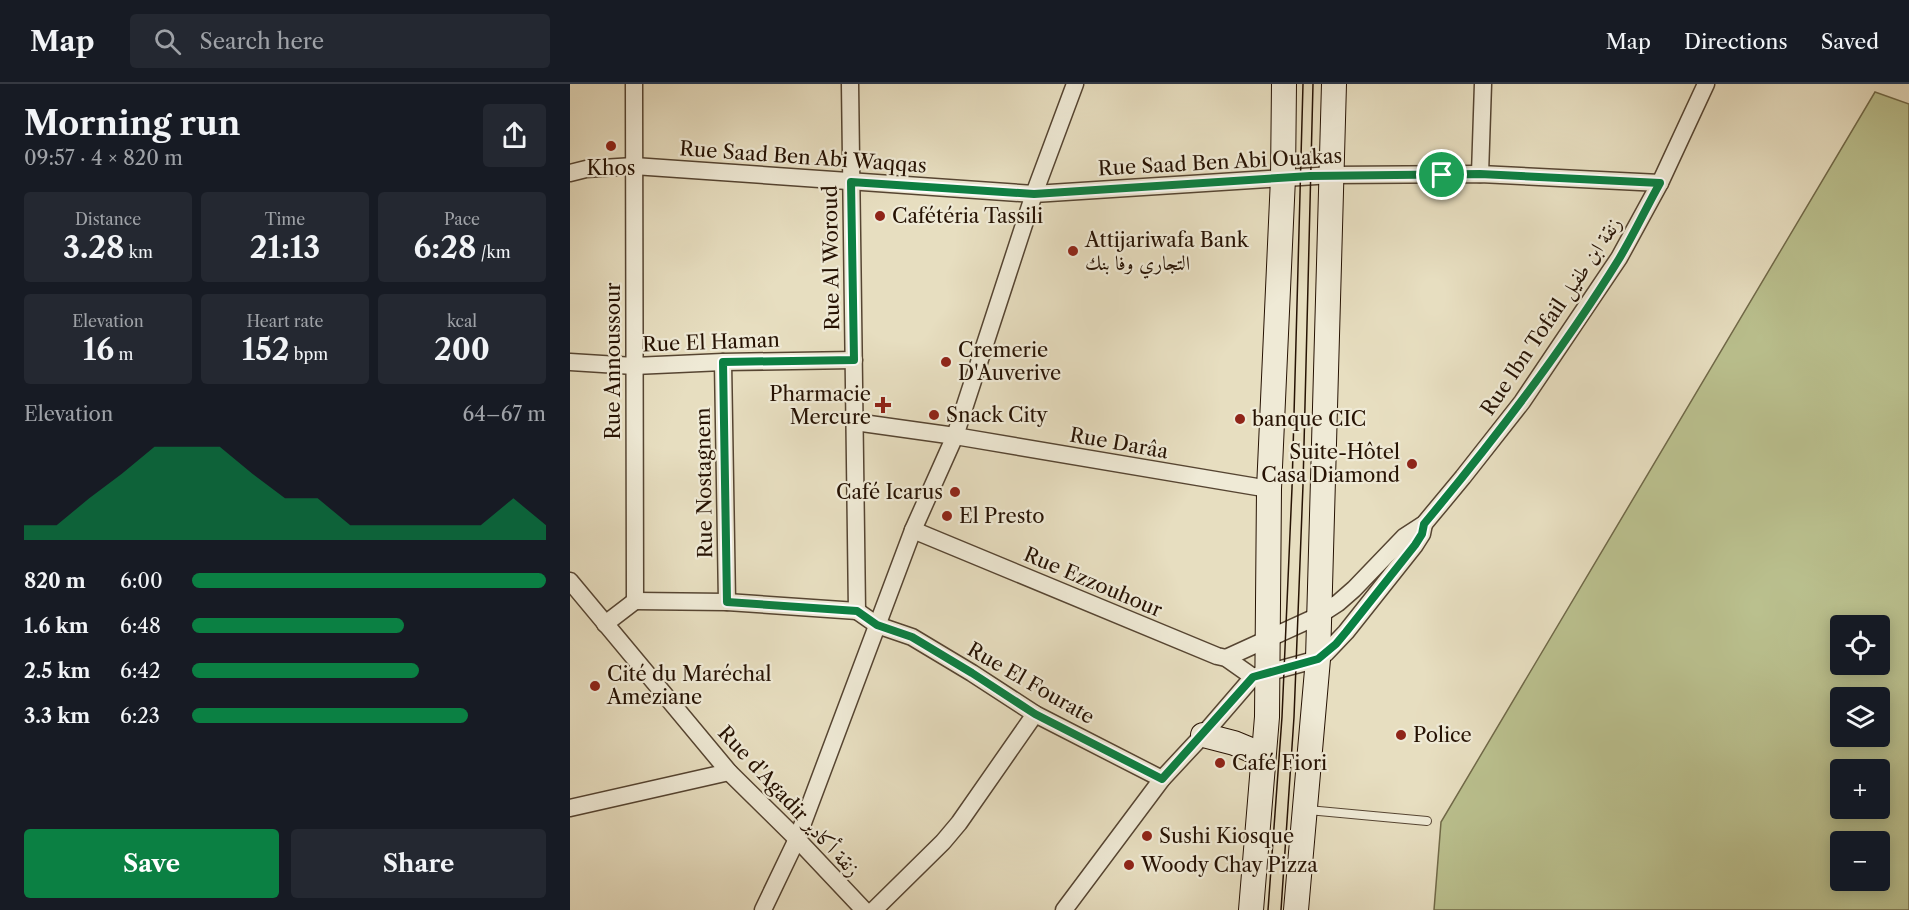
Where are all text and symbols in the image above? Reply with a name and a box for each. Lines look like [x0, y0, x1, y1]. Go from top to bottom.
search box [130, 14, 550, 68]
text: Map [30, 24, 94, 58]
icon: search [151, 25, 184, 58]
text: Search here [199, 28, 324, 55]
text: Map [1606, 29, 1651, 54]
text: Directions [1684, 29, 1788, 54]
text: Saved [1821, 29, 1879, 54]
text: Morning run [24, 103, 240, 144]
button: share [483, 104, 546, 167]
street label: Rue Saad Ben Abi Waqqas [679, 136, 927, 178]
marker: Khos [604, 139, 618, 153]
street label: Rue Saad Ben Abi Ouakas [1097, 144, 1343, 180]
text: 09:57 · 4 × 820 m [24, 146, 183, 170]
pin [1416, 149, 1467, 200]
place label: Khos [586, 156, 636, 180]
icon: arrive [1425, 158, 1458, 191]
street label: Rue Al Woroud [818, 185, 844, 331]
place label: Cafétéria Tassili [892, 204, 1043, 228]
text: Distance [75, 209, 141, 229]
text: Time [265, 209, 305, 229]
text: Pace [444, 209, 480, 229]
marker: Cafétéria Tassili [873, 209, 887, 223]
street label: Rue Ibn Tofail زنقة ابن طفيل [1476, 212, 1629, 421]
place label: Attijariwafa Bank التجاري وفا بنك [1084, 228, 1250, 279]
text: 3.28 [63, 229, 125, 266]
text: 21:13 [250, 229, 320, 266]
text: 6:28 [413, 229, 476, 266]
text: km [125, 242, 153, 262]
text: /km [476, 242, 511, 262]
marker: Attijariwafa Bank التجاري وفا بنك [1066, 244, 1080, 258]
street label: Rue Annoussour [601, 282, 625, 440]
text: Elevation [72, 311, 144, 331]
text: Heart rate [246, 311, 324, 331]
text: kcal [447, 311, 477, 331]
street label: Rue El Haman [642, 328, 781, 356]
text: 16 [83, 331, 114, 368]
text: 152 [242, 331, 290, 368]
text: 200 [434, 331, 490, 368]
place label: Cremerie D'Auverive [958, 338, 1061, 385]
text: m [114, 344, 133, 364]
text: bpm [290, 344, 328, 364]
marker: Cremerie D'Auverive [939, 355, 953, 369]
place label: Pharmacie Mercure [769, 382, 871, 429]
marker: Pharmacie Mercure [876, 398, 890, 412]
text: Elevation [24, 402, 113, 426]
text: 64–67 m [463, 402, 546, 426]
place label: Snack City [946, 403, 1049, 427]
street label: Rue Nostagnem [691, 407, 717, 559]
place label: banque CIC [1252, 407, 1366, 431]
marker: Snack City [927, 408, 941, 422]
marker: banque CIC [1233, 412, 1247, 426]
street label: Rue Darâa [1068, 423, 1171, 464]
place label: Suite-Hôtel Casa Diamond [1261, 440, 1400, 487]
marker: Suite-Hôtel Casa Diamond [1405, 457, 1419, 471]
place label: Café Icarus [836, 480, 943, 504]
marker: Café Icarus [948, 485, 962, 499]
place label: El Presto [959, 504, 1045, 528]
marker: El Presto [940, 509, 954, 523]
street label: Rue Ezzouhour [1020, 542, 1166, 622]
text: 820 m [24, 569, 86, 593]
text: 6:00 [120, 569, 163, 593]
text: 1.6 km [24, 614, 89, 638]
text: 6:48 [120, 614, 161, 638]
map controls [1830, 615, 1890, 891]
button: locate [1830, 615, 1890, 675]
street label: Rue El Fourate [963, 637, 1099, 729]
text: 2.5 km [24, 659, 91, 683]
text: 6:42 [120, 659, 160, 683]
place label: Cité du Maréchal Ameziane [606, 662, 771, 709]
marker: Cité du Maréchal Ameziane [588, 679, 602, 693]
button: layers [1830, 687, 1890, 747]
text: 3.3 km [24, 704, 90, 728]
text: 6:23 [120, 704, 160, 728]
street label: Rue d'Agadir زنقة أكادير [713, 719, 866, 881]
place label: Police [1413, 723, 1472, 747]
marker: Police [1394, 728, 1408, 742]
place label: Café Fiori [1232, 751, 1327, 775]
marker: Café Fiori [1213, 756, 1227, 770]
button: + [1830, 759, 1890, 819]
place label: Sushi Kiosque [1159, 824, 1294, 848]
button: Save [24, 829, 279, 898]
button: Share [291, 829, 546, 898]
marker: Sushi Kiosque [1140, 829, 1154, 843]
button: − [1830, 831, 1890, 891]
place label: Woody Chay Pizza [1140, 853, 1318, 877]
marker: Woody Chay Pizza [1122, 858, 1136, 872]

